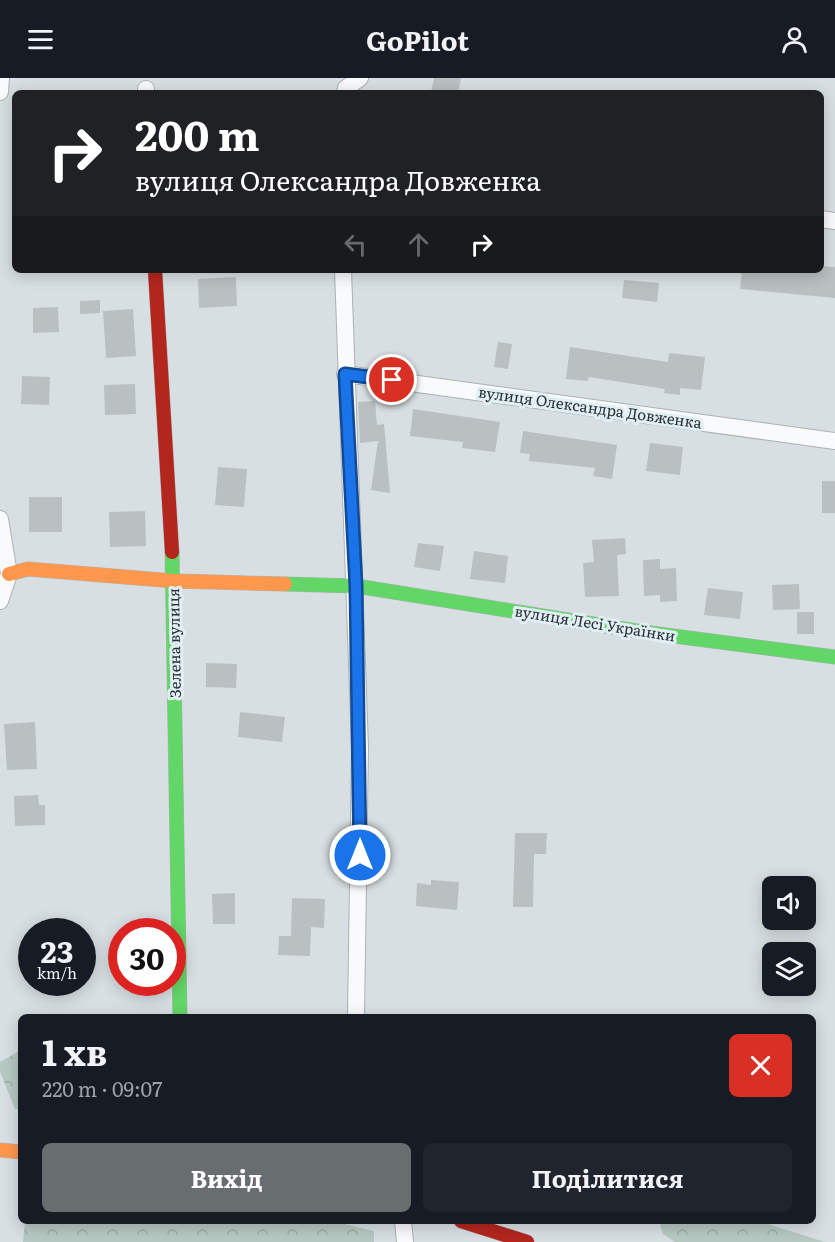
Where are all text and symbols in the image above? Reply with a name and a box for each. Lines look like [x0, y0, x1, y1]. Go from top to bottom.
text: GoPilot [366, 19, 469, 59]
icon: menu [24, 23, 57, 56]
icon: person [778, 23, 811, 56]
text: 200 m [135, 102, 260, 164]
icon: right [36, 114, 114, 192]
text: вулиця Олександра Довженка [135, 159, 541, 199]
icon: left [339, 228, 372, 261]
icon: ahead [402, 228, 435, 261]
icon: right [465, 228, 498, 261]
pin [366, 354, 417, 405]
icon: arrive [375, 363, 408, 396]
street label: вулиця Олександра Довженка [477, 379, 704, 434]
street label: Зелена вулиця [161, 588, 186, 698]
street label: вулиця Лесі Українки [513, 598, 677, 647]
position arrow [328, 823, 392, 887]
map controls [762, 876, 816, 996]
button: sound [762, 876, 816, 930]
speed limit sign: 30 [108, 918, 186, 996]
text: 23 [41, 928, 73, 972]
button: layers [762, 942, 816, 996]
text: km/h [37, 961, 77, 984]
text: 1 хв [42, 1024, 107, 1077]
button: close [729, 1034, 792, 1097]
text: 220 m · 09:07 [42, 1073, 162, 1103]
button: Вихід [42, 1143, 411, 1212]
button: Поділитися [423, 1143, 792, 1212]

